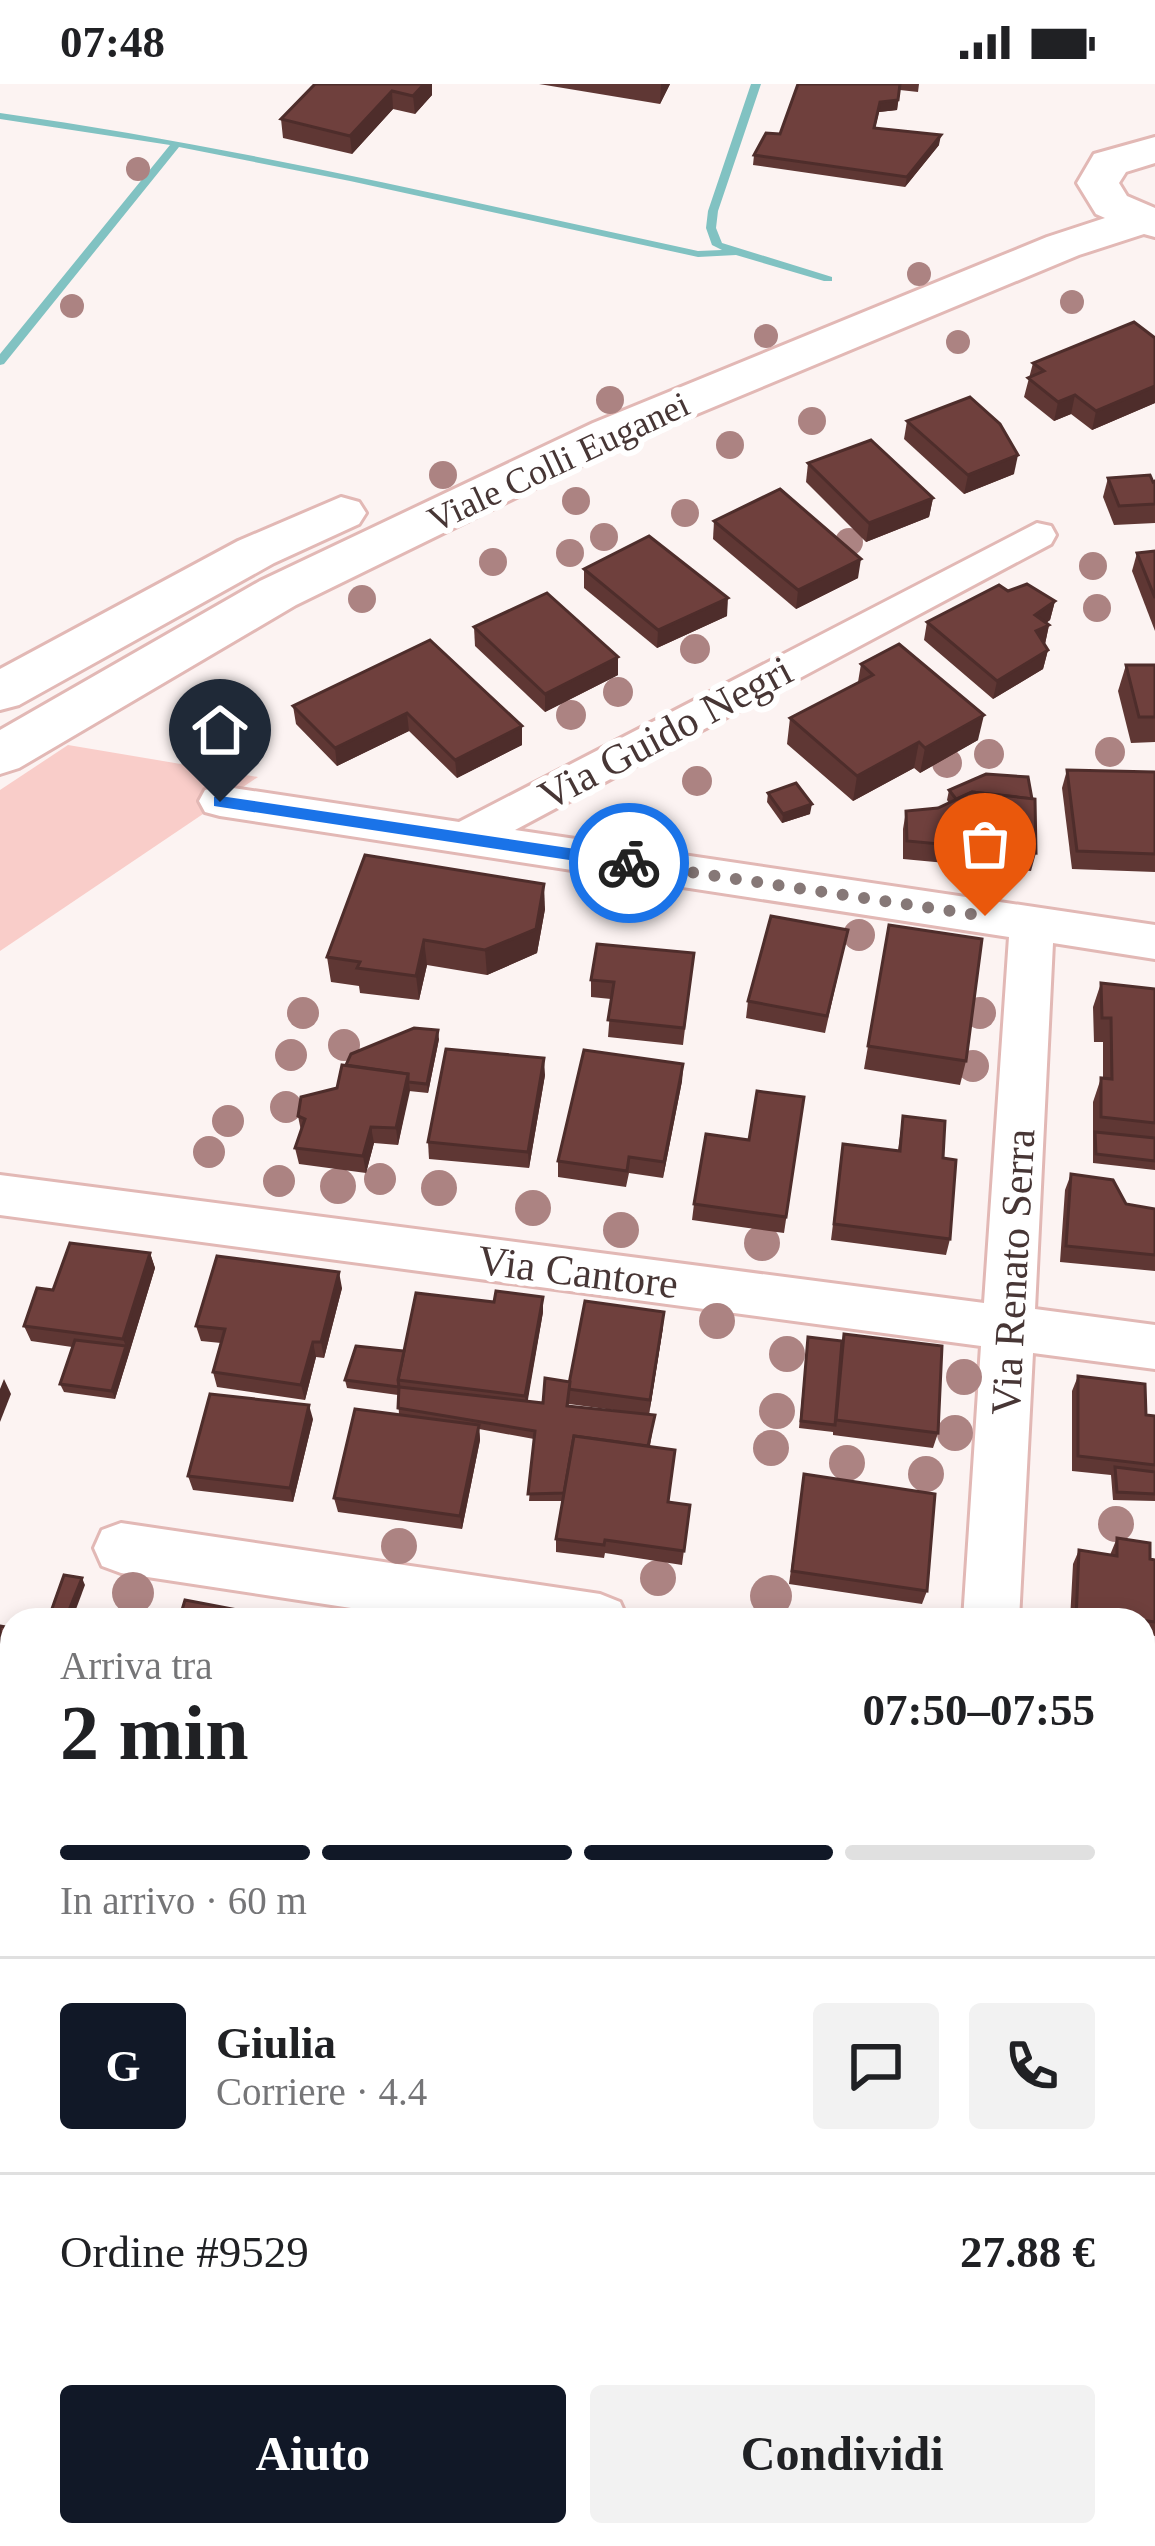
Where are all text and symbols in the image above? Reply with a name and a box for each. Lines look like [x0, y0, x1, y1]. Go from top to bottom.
text: 07:48 [60, 17, 165, 67]
street label: Viale Colli Euganei [421, 384, 695, 540]
street label: Via Guido Negri [531, 647, 800, 819]
pin [169, 679, 271, 802]
icon: home [187, 697, 253, 763]
pin [934, 793, 1036, 916]
courier [569, 803, 689, 923]
icon: bag [952, 811, 1018, 877]
icon: bike [596, 830, 662, 896]
street label: Via Renato Serra [983, 1127, 1043, 1416]
street label: Via Cantore [475, 1237, 681, 1307]
text: Arriva tra [60, 1644, 213, 1687]
text: 07:50–07:55 [863, 1685, 1095, 1735]
text: 2 min [60, 1689, 249, 1776]
text: In arrivo · 60 m [60, 1879, 307, 1922]
button: chat [813, 2003, 939, 2129]
button: phone [969, 2003, 1095, 2129]
text: Giulia [216, 2018, 336, 2068]
text: G [105, 2041, 141, 2091]
text: Corriere · 4.4 [216, 2070, 427, 2113]
text: Ordine #9529 [60, 2227, 309, 2277]
text: 27.88 € [960, 2227, 1095, 2277]
button: Aiuto [60, 2385, 566, 2523]
button: Condividi [590, 2385, 1095, 2523]

